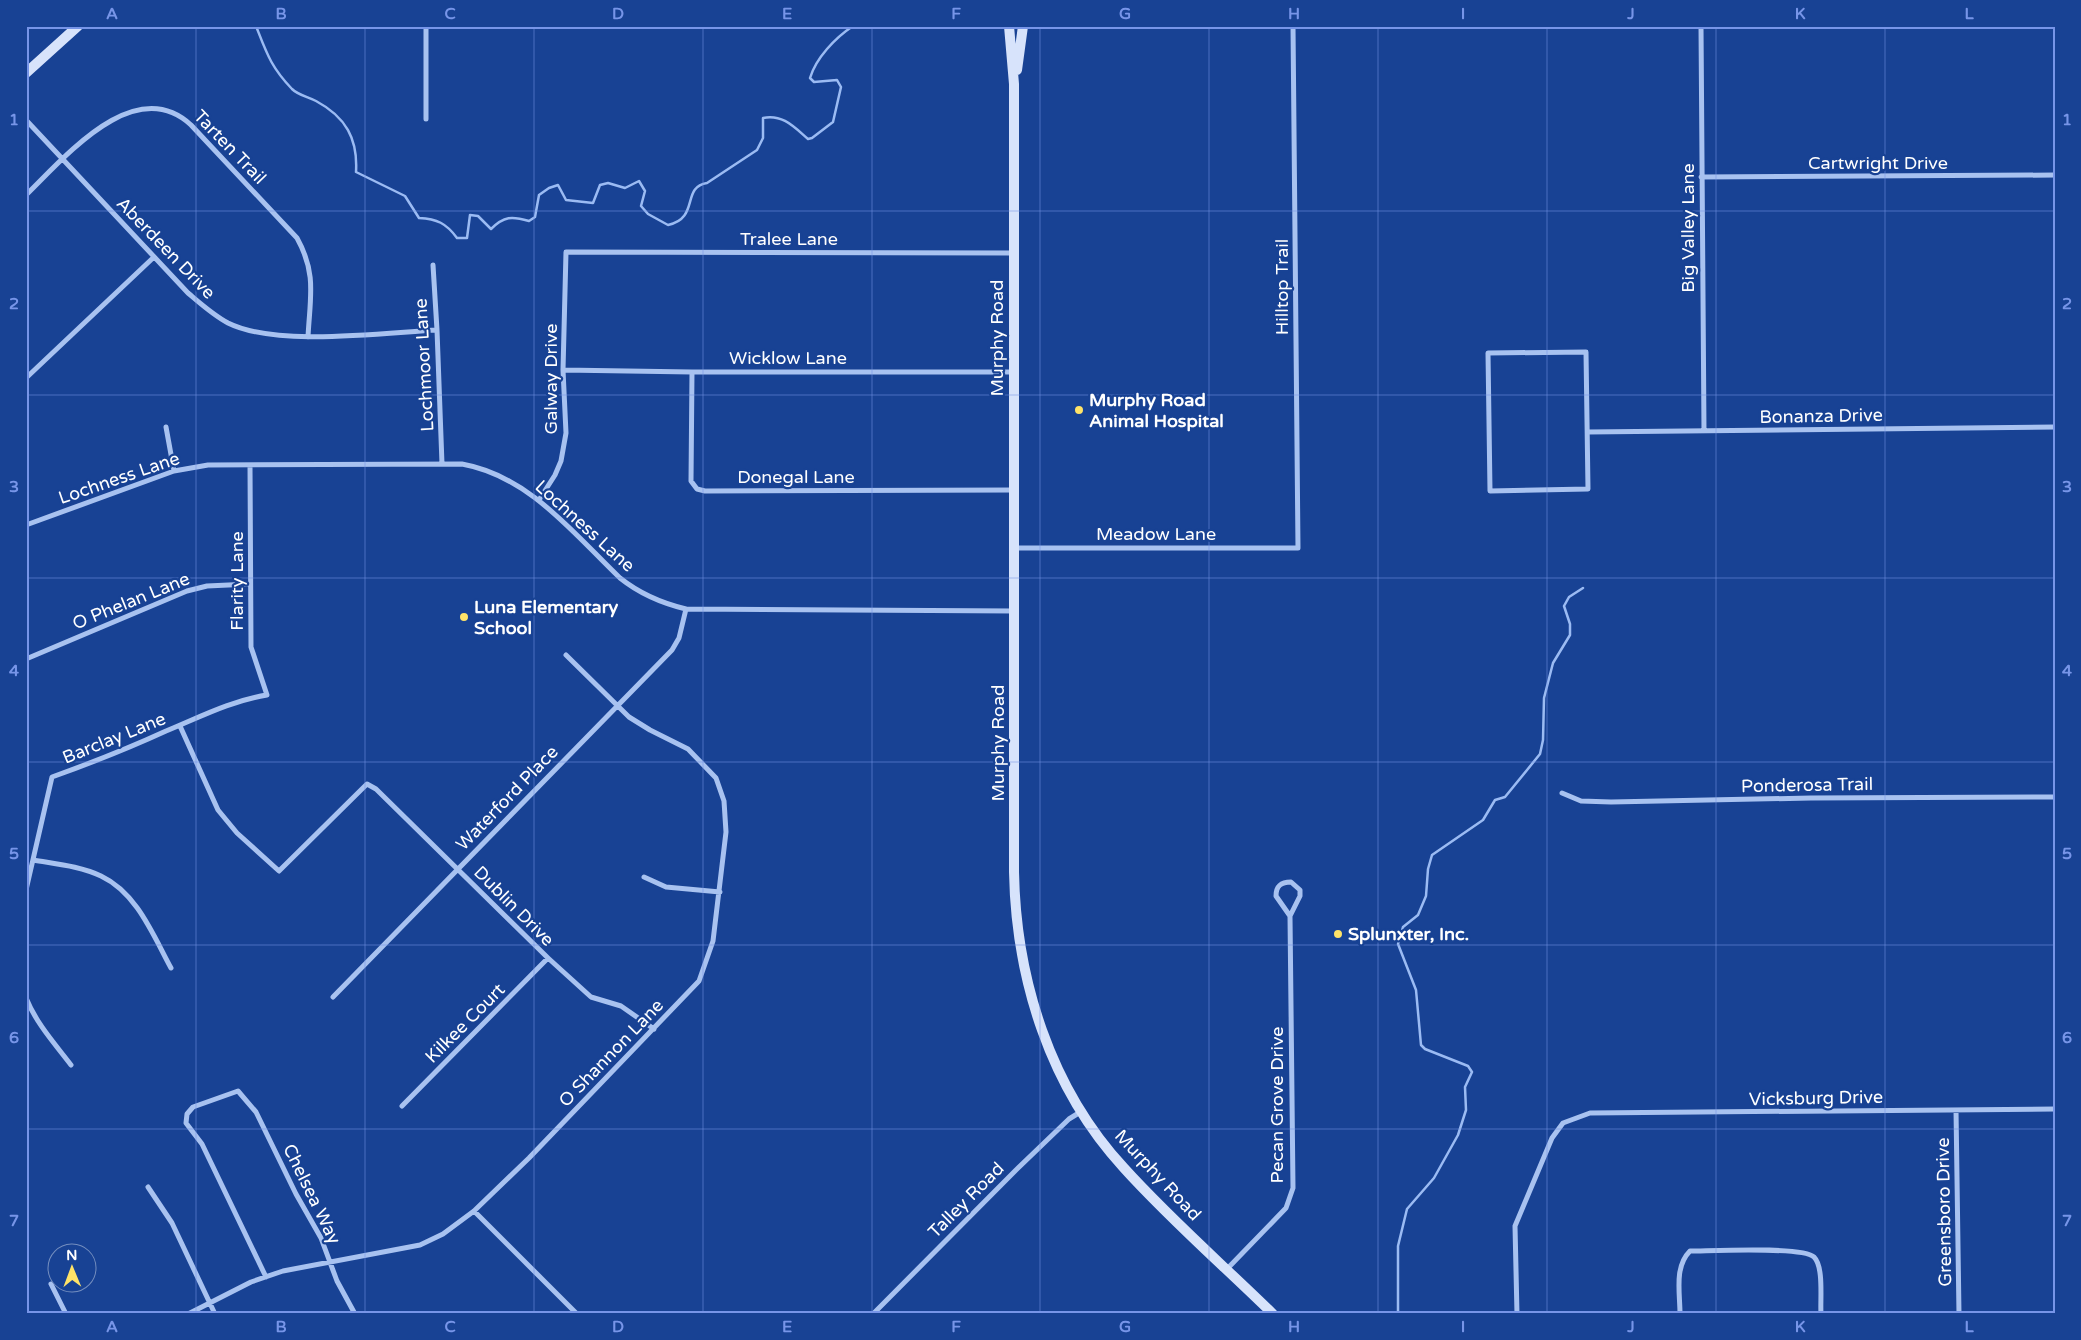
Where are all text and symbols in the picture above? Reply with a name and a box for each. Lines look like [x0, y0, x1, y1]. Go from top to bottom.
text: A [106, 4, 118, 24]
text: B [275, 4, 287, 24]
text: C [444, 4, 456, 24]
text: D [612, 4, 624, 24]
text: E [782, 4, 792, 24]
text: F [951, 4, 961, 24]
text: G [1119, 4, 1131, 24]
text: H [1288, 4, 1300, 24]
text: I [1461, 4, 1465, 24]
text: J [1626, 4, 1635, 24]
text: K [1795, 4, 1806, 24]
text: L [1964, 4, 1974, 24]
street label: Tarten Trail [189, 105, 271, 189]
text: 1 [9, 110, 19, 130]
text: 1 [2062, 110, 2072, 130]
street label: Cartwright Drive [1808, 152, 1948, 174]
street label: Big Valley Lane [1677, 163, 1699, 293]
street label: Aberdeen Drive [112, 192, 220, 304]
street label: Tralee Lane [740, 228, 838, 250]
street label: Hilltop Trail [1271, 239, 1293, 335]
street label: Murphy Road [986, 280, 1008, 396]
text: 2 [9, 294, 19, 314]
text: 2 [2062, 294, 2072, 314]
street label: Lochmoor Lane [410, 298, 438, 432]
street label: Galway Drive [540, 323, 562, 435]
street label: Wicklow Lane [729, 347, 847, 369]
place label: Murphy Road Animal Hospital [1089, 389, 1224, 432]
marker: Murphy Road Animal Hospital [1073, 404, 1085, 416]
street label: Bonanza Drive [1759, 404, 1883, 428]
street label: Lochness Lane [56, 447, 182, 509]
street label: Donegal Lane [737, 466, 855, 488]
street label: Lochness Lane [531, 475, 639, 577]
text: 3 [9, 477, 19, 497]
text: 3 [2062, 477, 2072, 497]
street label: Meadow Lane [1096, 523, 1216, 545]
street label: Flarity Lane [226, 531, 248, 631]
street label: O Phelan Lane [69, 568, 193, 634]
place label: Luna Elementary School [474, 596, 619, 639]
marker: Luna Elementary School [458, 611, 470, 623]
text: 4 [9, 661, 19, 681]
text: 4 [2062, 661, 2072, 681]
street label: Murphy Road [987, 685, 1009, 801]
street label: Barclay Lane [59, 707, 169, 769]
street label: Waterford Place [451, 741, 563, 855]
street label: Ponderosa Trail [1741, 773, 1873, 797]
text: 5 [9, 844, 19, 864]
text: 5 [2062, 844, 2072, 864]
street label: Dublin Drive [469, 861, 559, 951]
place label: Splunxter, Inc. [1348, 923, 1469, 945]
marker: Splunxter, Inc. [1332, 928, 1344, 940]
street label: Kilkee Court [421, 979, 509, 1067]
street label: O Shannon Lane [554, 994, 668, 1112]
street label: Pecan Grove Drive [1266, 1026, 1288, 1184]
text: 6 [9, 1028, 19, 1048]
text: 6 [2062, 1028, 2072, 1048]
street label: Vicksburg Drive [1749, 1086, 1883, 1110]
street label: Murphy Road [1110, 1125, 1206, 1225]
street label: Greensboro Drive [1932, 1137, 1956, 1287]
street label: Chelsea Way [278, 1140, 346, 1248]
street label: Talley Road [923, 1157, 1009, 1243]
text: 7 [9, 1211, 19, 1231]
text: 7 [2062, 1211, 2072, 1231]
north arrow [48, 1242, 98, 1292]
text: N [66, 1247, 78, 1264]
text: A [106, 1317, 118, 1337]
text: B [275, 1317, 287, 1337]
text: C [444, 1317, 456, 1337]
text: D [612, 1317, 624, 1337]
text: E [782, 1317, 792, 1337]
text: F [951, 1317, 961, 1337]
text: G [1119, 1317, 1131, 1337]
text: H [1288, 1317, 1300, 1337]
text: I [1461, 1317, 1465, 1337]
text: J [1626, 1317, 1635, 1337]
text: K [1795, 1317, 1806, 1337]
text: L [1964, 1317, 1974, 1337]

